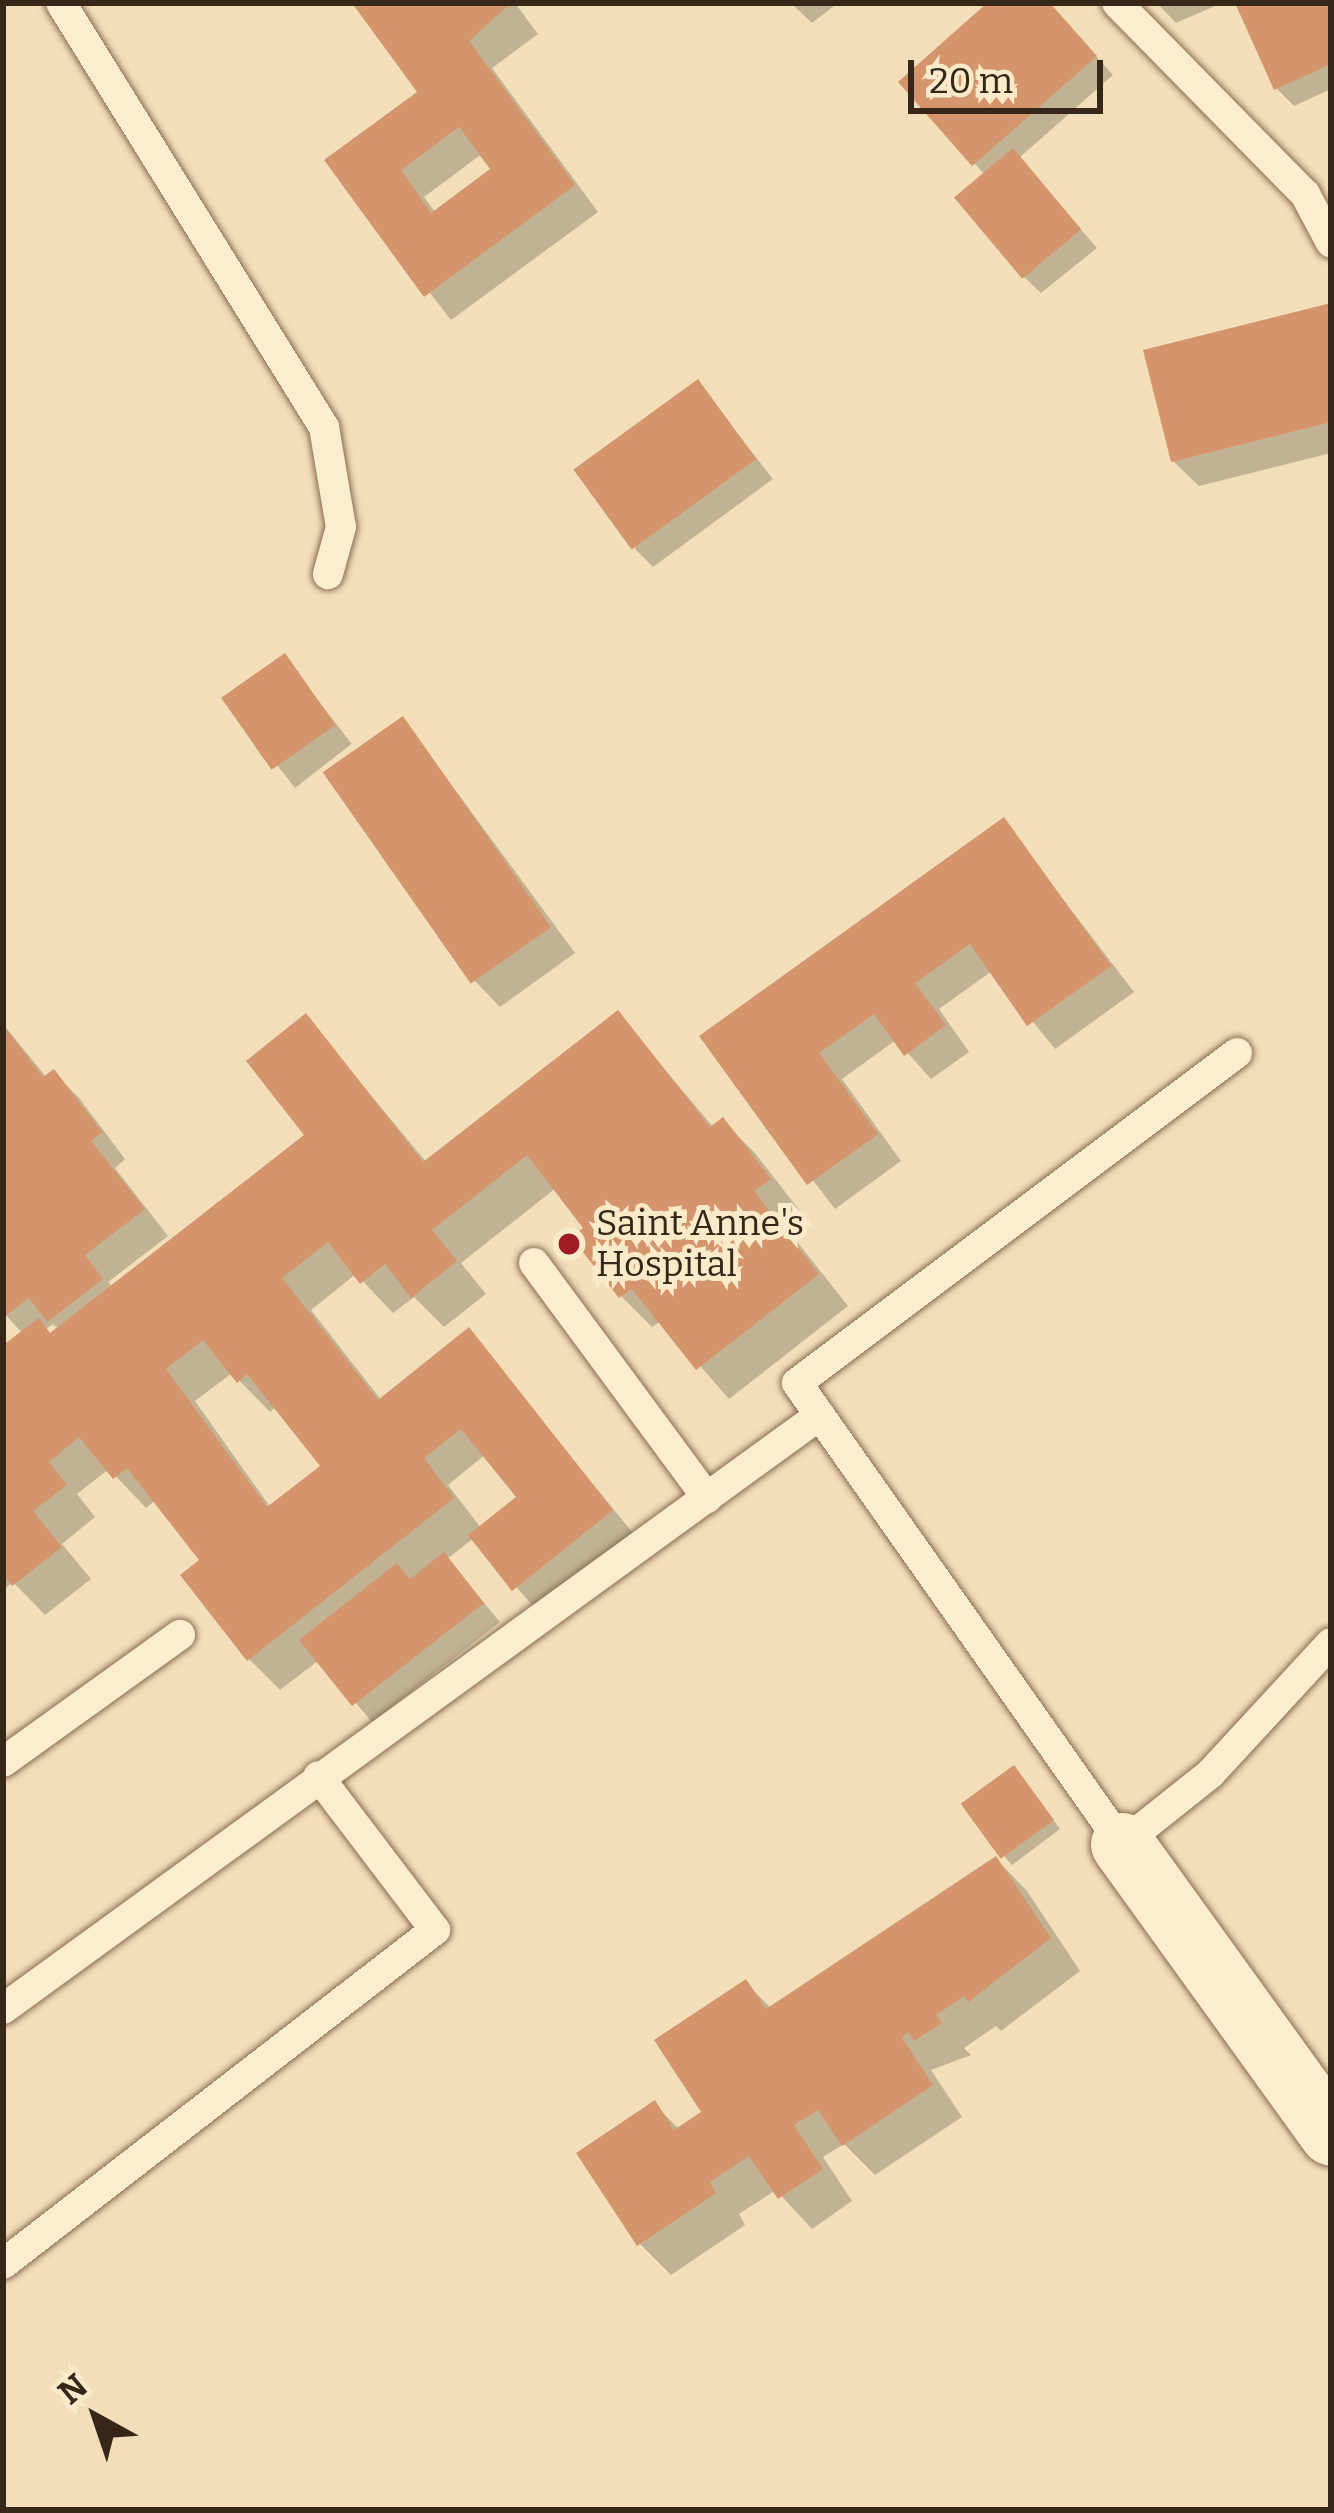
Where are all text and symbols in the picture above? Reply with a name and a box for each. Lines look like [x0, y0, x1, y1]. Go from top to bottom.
scale bar [914, 36, 1109, 110]
text: 20 m [929, 59, 1013, 103]
place label: Saint Anne's Hospital [596, 1201, 804, 1286]
marker: Saint Anne's Hospital [553, 1228, 585, 1260]
north arrow [36, 2357, 156, 2477]
text: N [50, 2366, 95, 2413]

